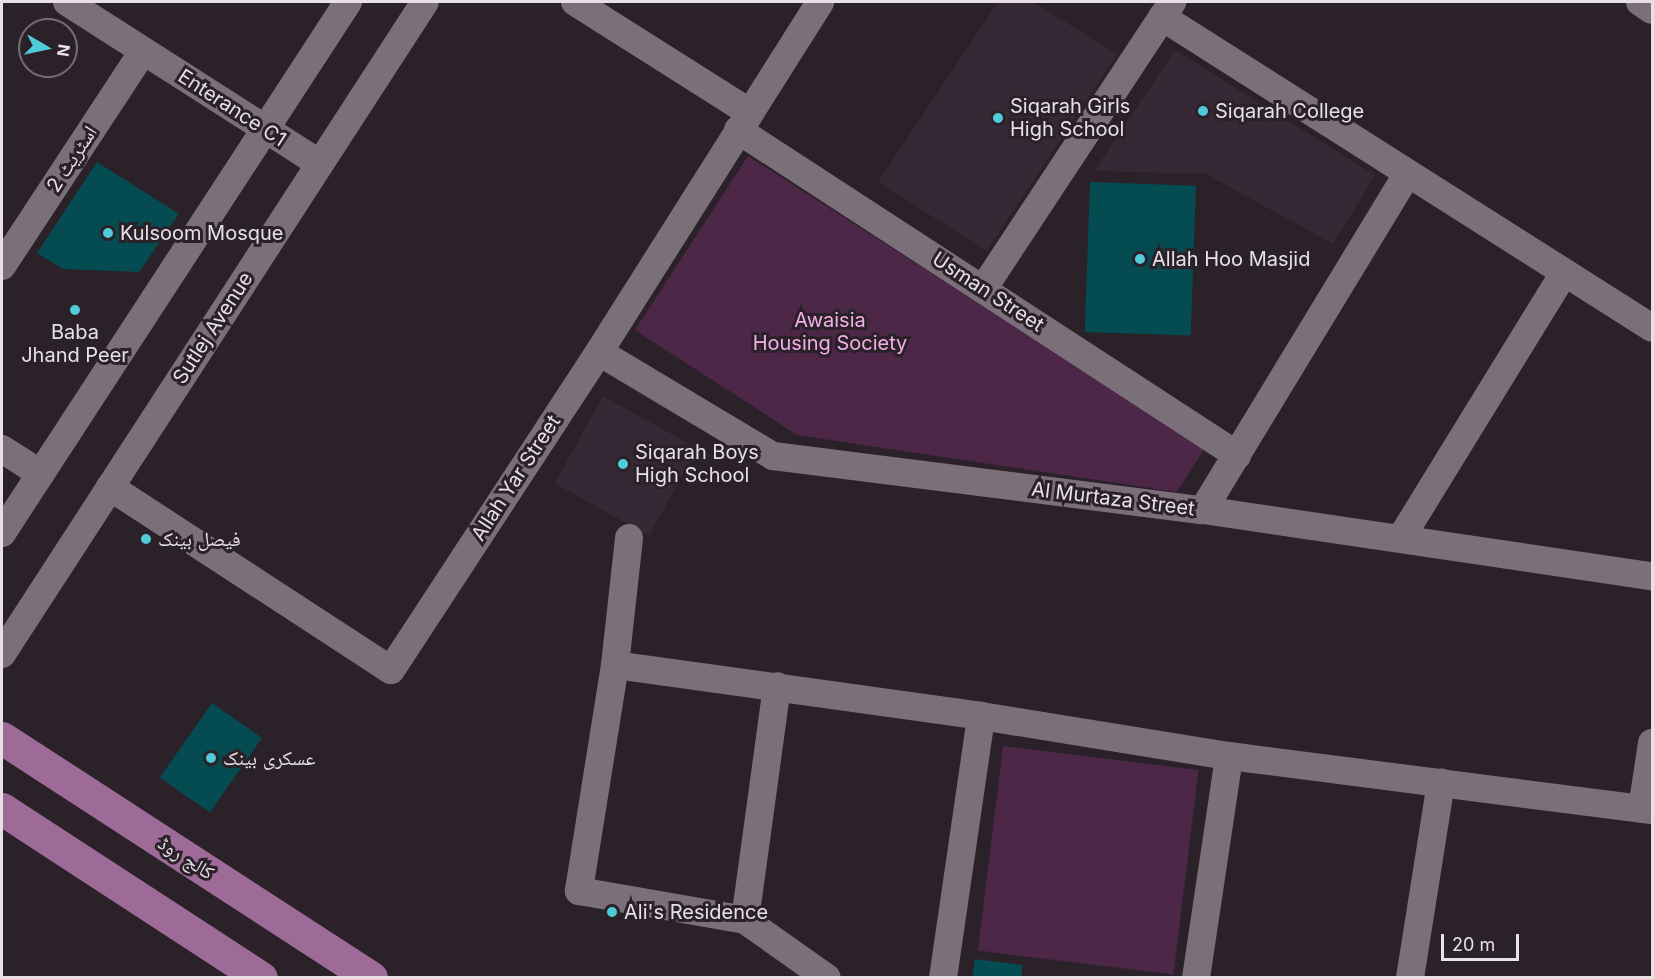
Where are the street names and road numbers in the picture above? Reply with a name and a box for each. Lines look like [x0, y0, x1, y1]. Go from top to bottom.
street label: Enterance C1 [174, 64, 290, 152]
street label: اسٹریٹ 2 [42, 121, 102, 197]
street label: Usman Street [928, 247, 1048, 337]
street label: Sutlej Avenue [168, 268, 258, 388]
street label: Allah Yar Street [466, 411, 566, 545]
street label: Al Murtaza Street [1030, 477, 1196, 521]
street label: کالج روڈ [154, 831, 218, 885]

